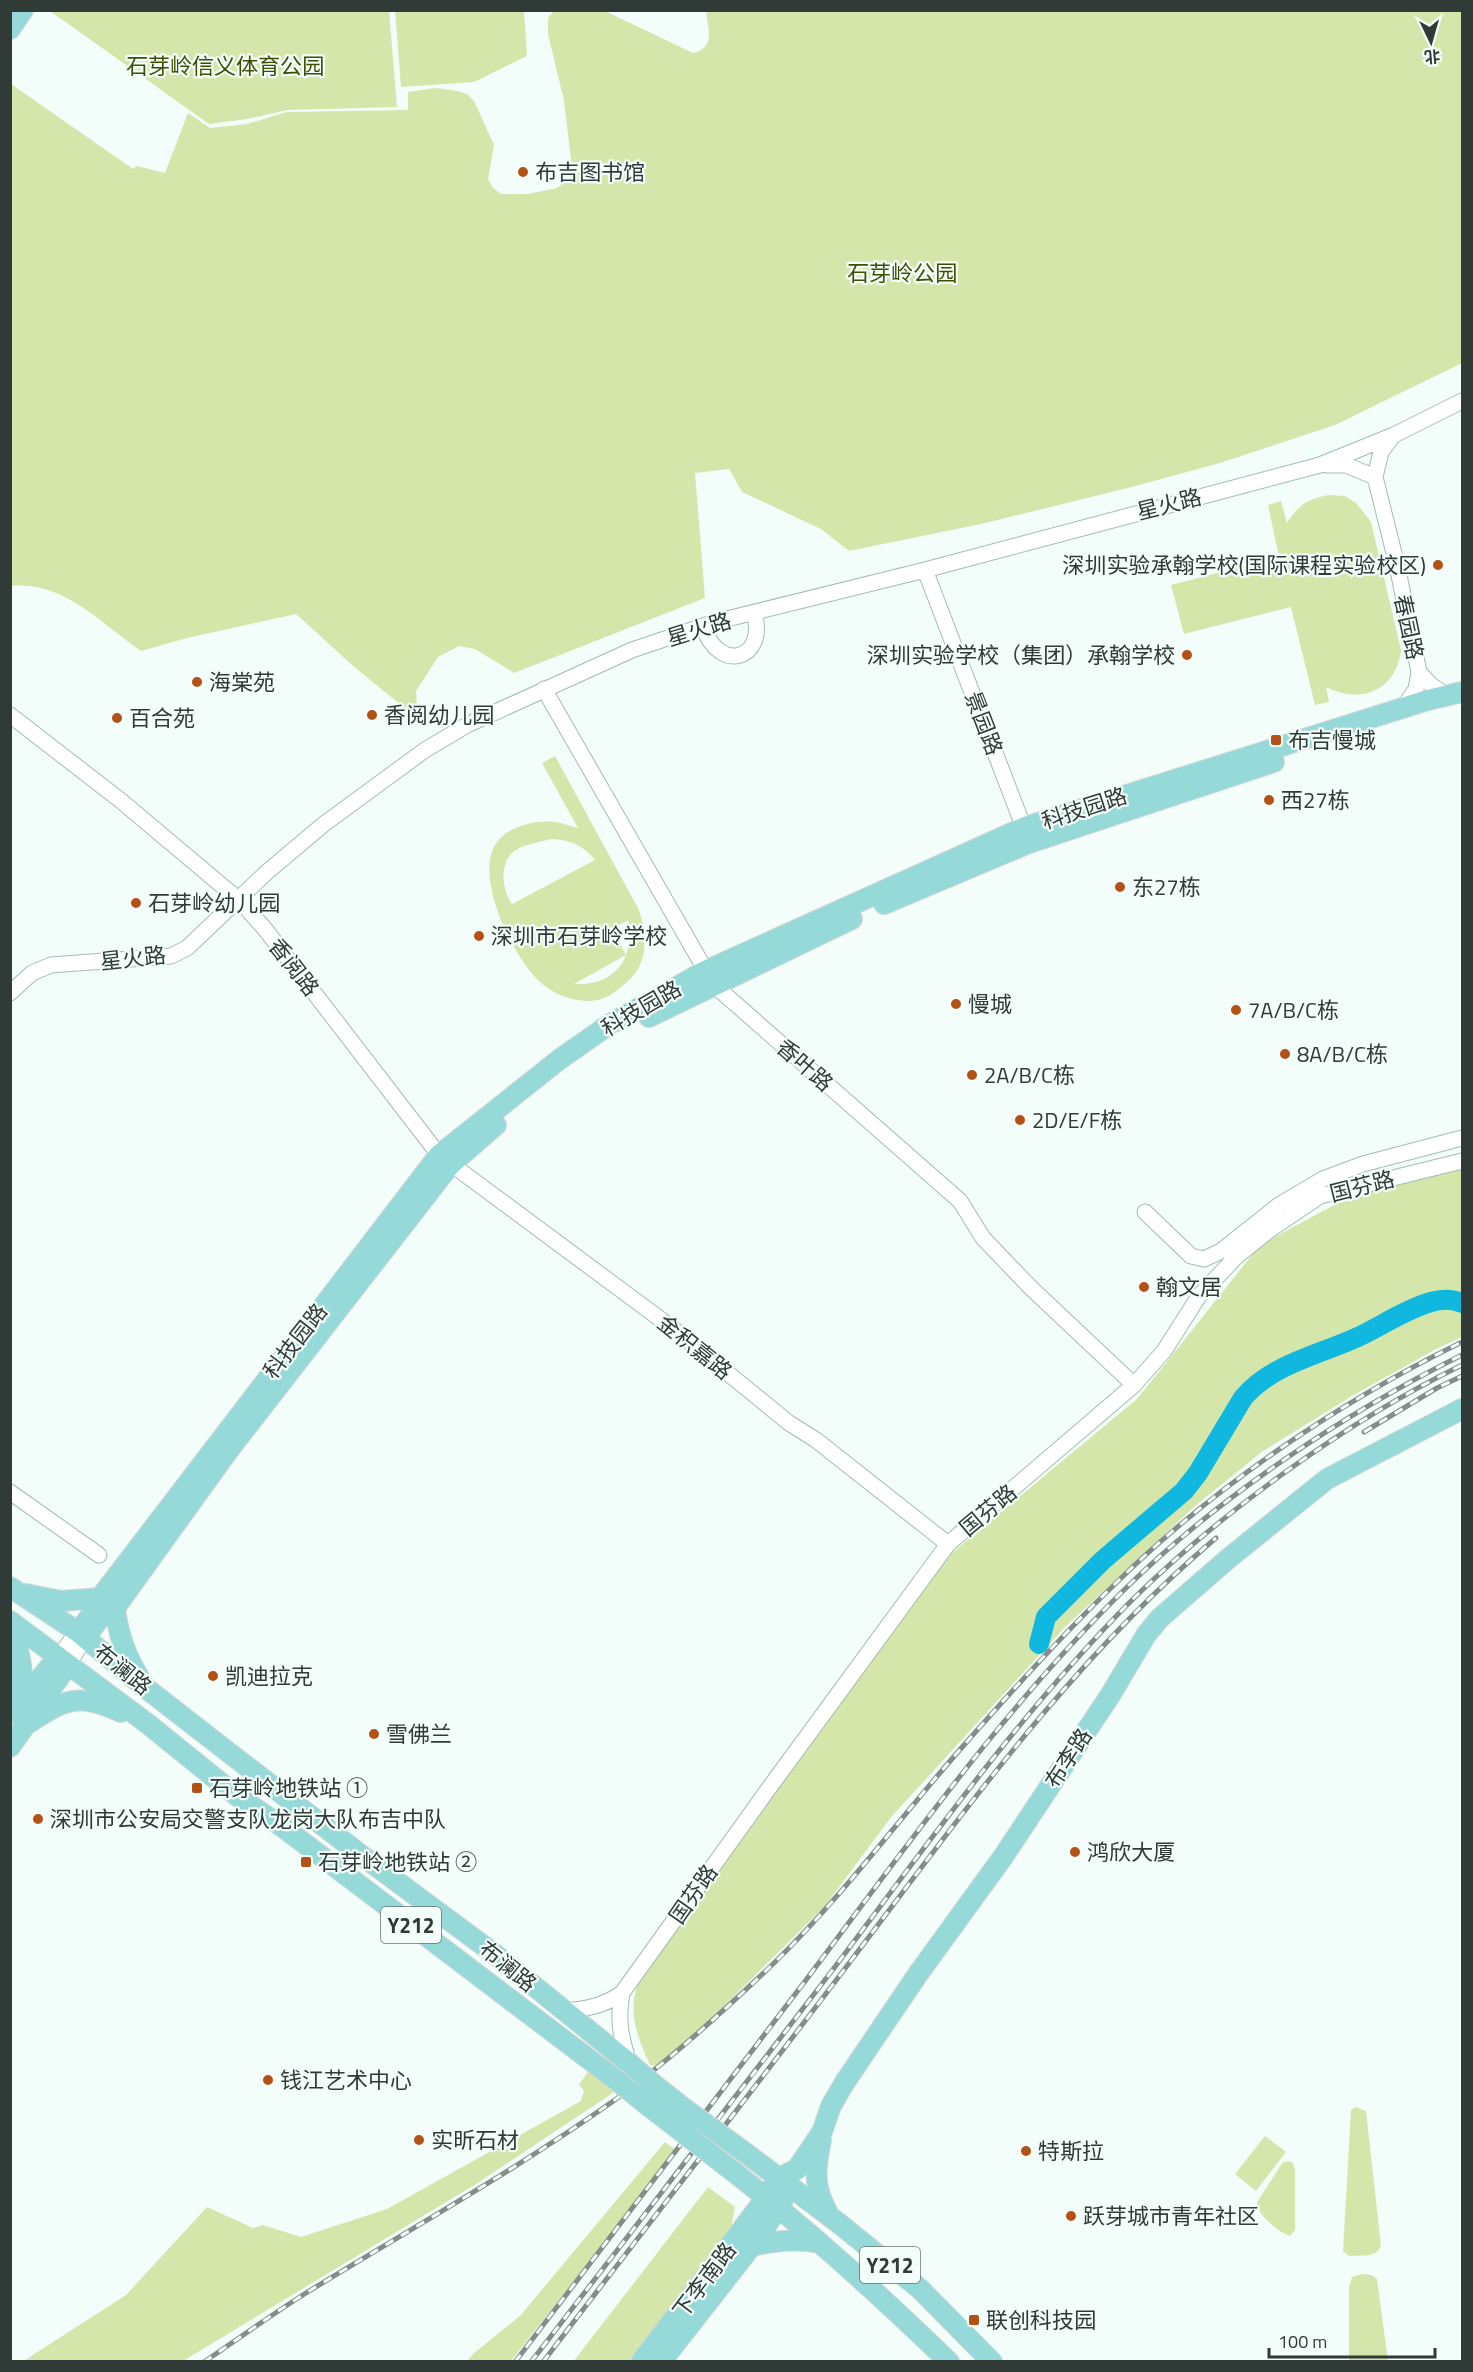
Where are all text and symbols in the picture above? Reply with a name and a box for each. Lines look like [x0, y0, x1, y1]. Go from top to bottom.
north arrow [1401, 12, 1461, 72]
text: 北 [1423, 44, 1441, 70]
park label: 石芽岭信义体育公园 [126, 49, 324, 83]
place label: 布吉图书馆 [535, 155, 645, 189]
marker: 布吉图书馆 [516, 165, 530, 179]
park label: 石芽岭公园 [847, 256, 957, 290]
street label: 星火路 [1133, 480, 1205, 528]
place label: 深圳实验承翰学校(国际课程实验校区) [1062, 548, 1426, 582]
marker: 深圳实验承翰学校(国际课程实验校区) [1431, 558, 1445, 572]
street label: 春园路 [1386, 591, 1432, 663]
street label: 星火路 [662, 603, 736, 655]
place label: 深圳实验学校（集团）承翰学校 [867, 638, 1175, 672]
marker: 深圳实验学校（集团）承翰学校 [1180, 648, 1194, 662]
place label: 海棠苑 [209, 665, 275, 699]
marker: 海棠苑 [190, 675, 204, 689]
street label: 景园路 [956, 686, 1012, 760]
place label: 香阅幼儿园 [384, 698, 494, 732]
place label: 百合苑 [129, 701, 195, 735]
marker: 香阅幼儿园 [365, 708, 379, 722]
marker: 百合苑 [110, 711, 124, 725]
place label: 布吉慢城 [1288, 723, 1376, 757]
marker: 布吉慢城 [1269, 733, 1283, 747]
street label: 科技园路 [1037, 778, 1131, 838]
place label: 西27栋 [1281, 783, 1350, 817]
marker: 西27栋 [1262, 793, 1276, 807]
place label: 东27栋 [1132, 870, 1201, 904]
marker: 东27栋 [1113, 880, 1127, 894]
place label: 石芽岭幼儿园 [148, 886, 280, 920]
marker: 石芽岭幼儿园 [129, 896, 143, 910]
place label: 深圳市石芽岭学校 [491, 919, 667, 953]
marker: 深圳市石芽岭学校 [472, 929, 486, 943]
street label: 香阅路 [260, 931, 328, 1003]
street label: 星火路 [98, 938, 168, 978]
street label: 科技园路 [594, 971, 688, 1045]
place label: 慢城 [968, 987, 1012, 1021]
place label: 7A/B/C栋 [1248, 993, 1339, 1027]
marker: 慢城 [949, 997, 963, 1011]
marker: 7A/B/C栋 [1229, 1003, 1243, 1017]
street label: 香叶路 [769, 1031, 841, 1099]
place label: 8A/B/C栋 [1297, 1037, 1388, 1071]
marker: 8A/B/C栋 [1278, 1047, 1292, 1061]
place label: 2A/B/C栋 [984, 1058, 1075, 1092]
marker: 2A/B/C栋 [965, 1068, 979, 1082]
place label: 2D/E/F栋 [1032, 1103, 1122, 1137]
marker: 2D/E/F栋 [1013, 1113, 1027, 1127]
street label: 国芬路 [1326, 1162, 1398, 1210]
place label: 翰文居 [1156, 1270, 1222, 1304]
marker: 翰文居 [1137, 1280, 1151, 1294]
street label: 科技园路 [255, 1296, 335, 1386]
street label: 金积嘉路 [650, 1306, 740, 1388]
street label: 国芬路 [952, 1476, 1024, 1544]
street label: 布澜路 [87, 1635, 159, 1703]
place label: 凯迪拉克 [225, 1659, 313, 1693]
marker: 凯迪拉克 [206, 1669, 220, 1683]
place label: 雪佛兰 [386, 1717, 452, 1751]
street label: 布李路 [1036, 1721, 1100, 1795]
marker: 雪佛兰 [367, 1727, 381, 1741]
place label: 石芽岭地铁站 ① [209, 1771, 368, 1805]
marker: 石芽岭地铁站 ① [190, 1781, 204, 1795]
place label: 深圳市公安局交警支队龙岗大队布吉中队 [50, 1802, 446, 1836]
marker: 深圳市公安局交警支队龙岗大队布吉中队 [31, 1812, 45, 1826]
place label: 鸿欣大厦 [1087, 1835, 1175, 1869]
place label: 石芽岭地铁站 ② [318, 1845, 477, 1879]
marker: 鸿欣大厦 [1068, 1845, 1082, 1859]
marker: 石芽岭地铁站 ② [299, 1855, 313, 1869]
street label: 国芬路 [660, 1857, 726, 1931]
road number: Y212 [381, 1907, 441, 1943]
street label: 布澜路 [472, 1932, 544, 2000]
place label: 钱江艺术中心 [280, 2063, 412, 2097]
marker: 钱江艺术中心 [261, 2073, 275, 2087]
place label: 实昕石材 [431, 2123, 519, 2157]
marker: 实昕石材 [412, 2133, 426, 2147]
place label: 特斯拉 [1038, 2134, 1104, 2168]
marker: 特斯拉 [1019, 2144, 1033, 2158]
place label: 跃芽城市青年社区 [1083, 2199, 1259, 2233]
marker: 跃芽城市青年社区 [1064, 2209, 1078, 2223]
street label: 下李南路 [664, 2235, 744, 2325]
road number: Y212 [860, 2247, 920, 2283]
place label: 联创科技园 [986, 2303, 1096, 2337]
marker: 联创科技园 [967, 2313, 981, 2327]
scale bar [1269, 2321, 1436, 2359]
text: 100 m [1278, 2328, 1327, 2355]

